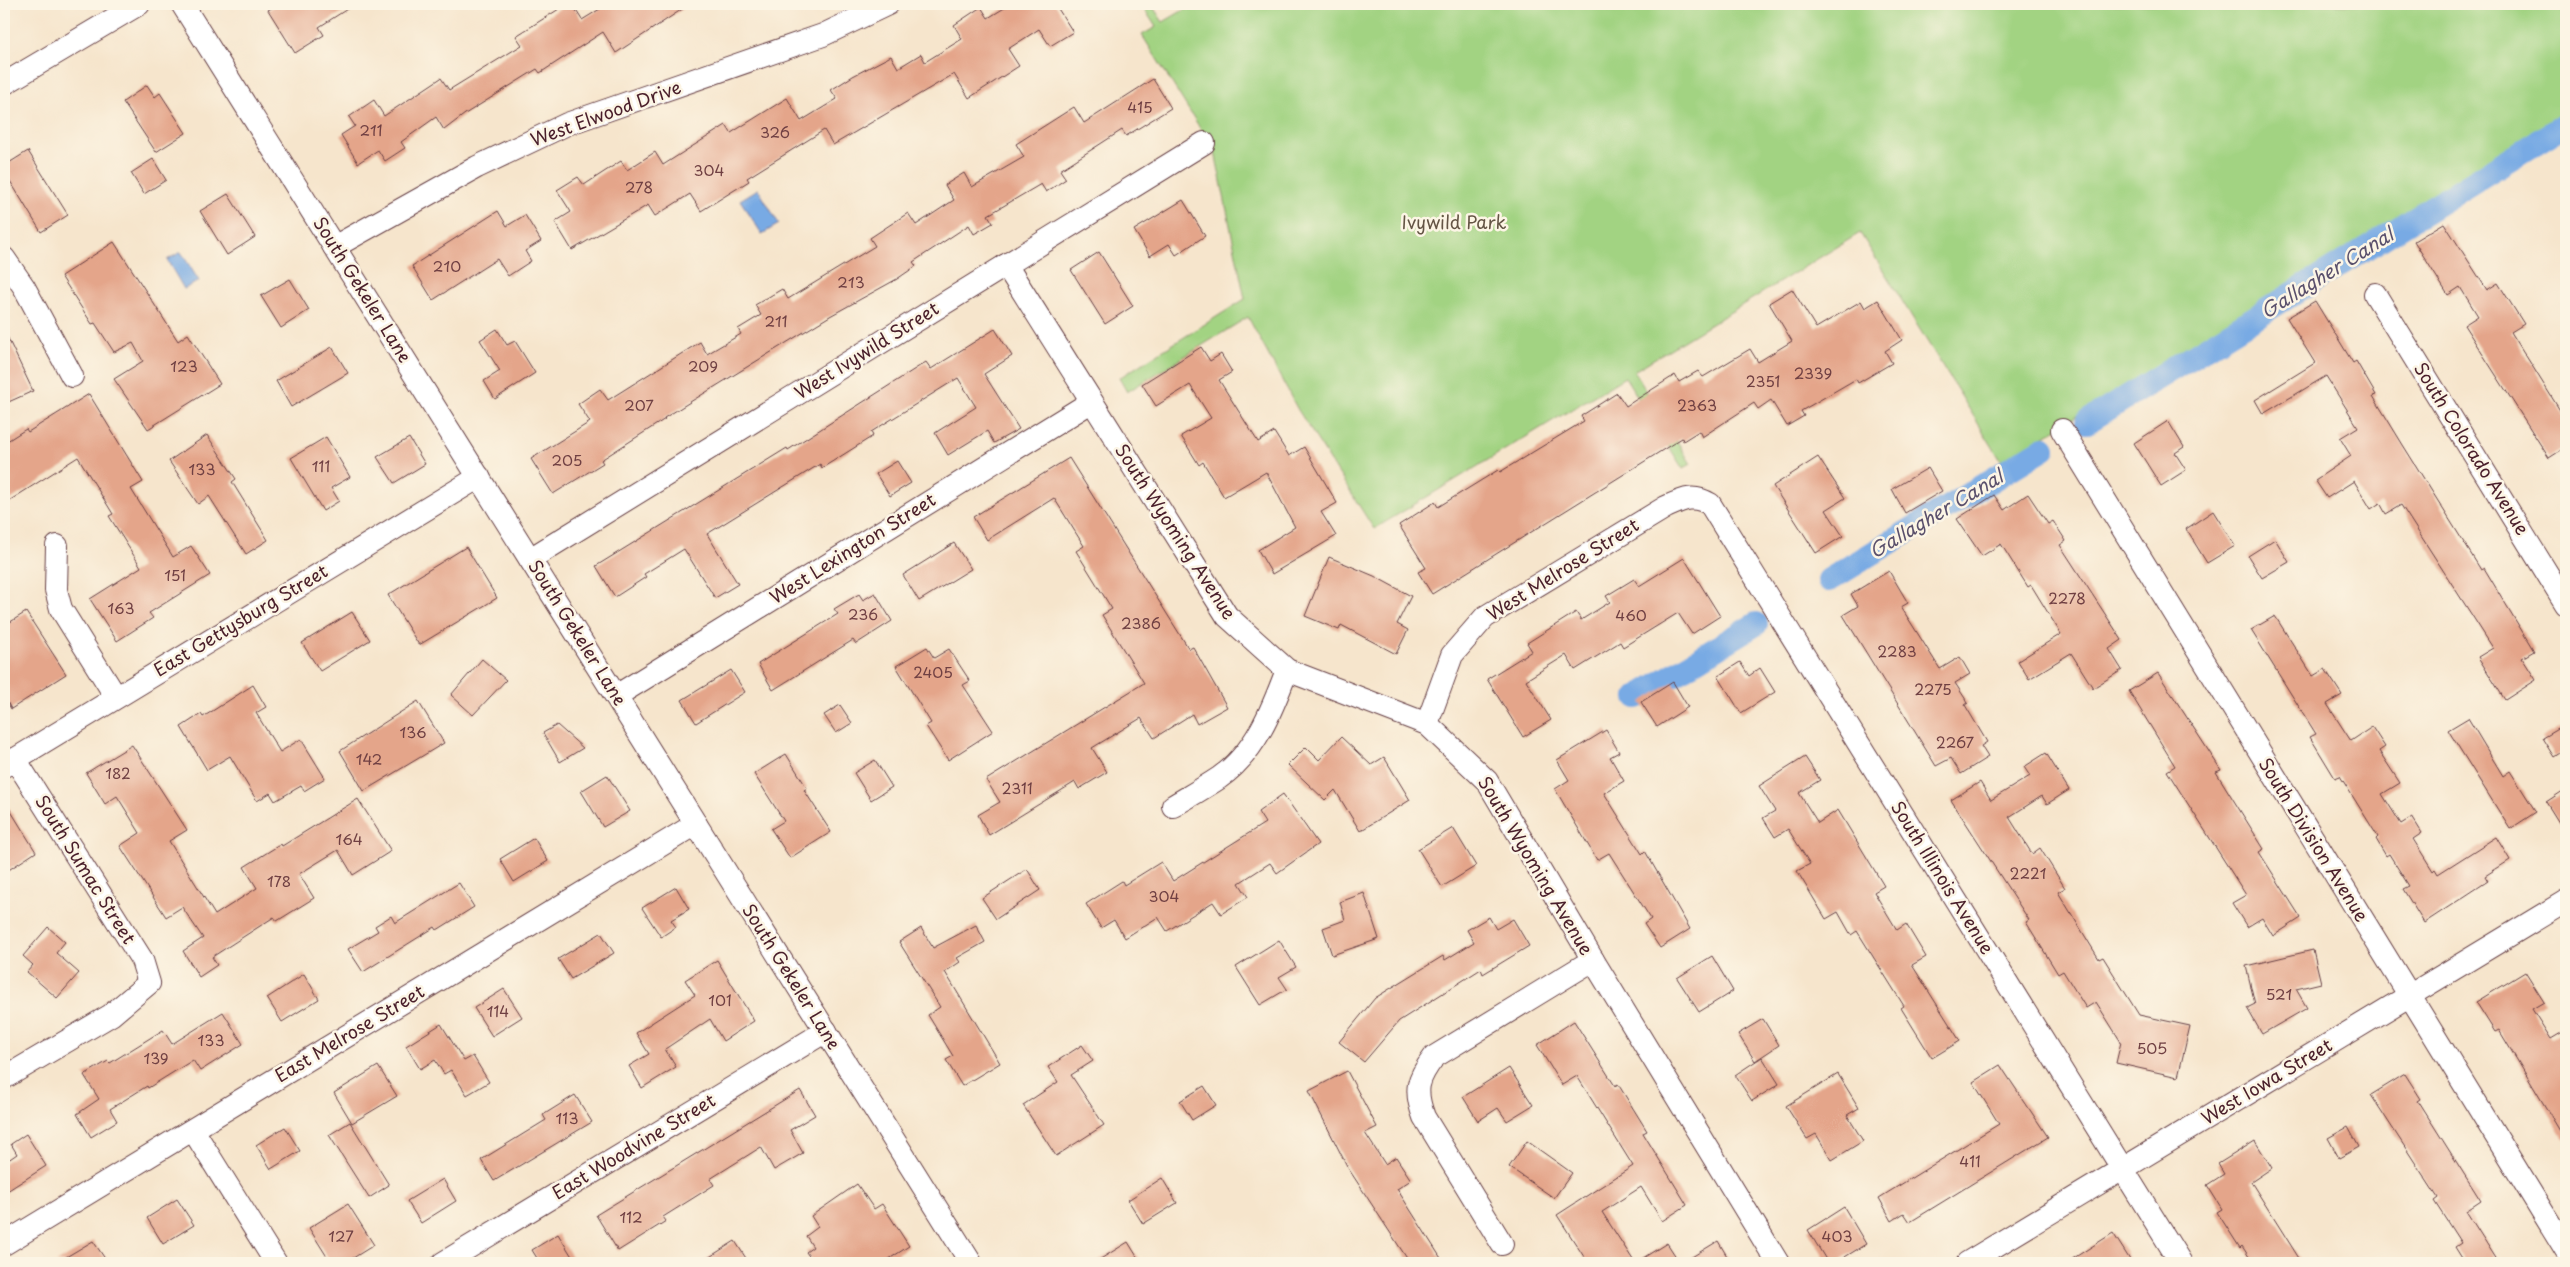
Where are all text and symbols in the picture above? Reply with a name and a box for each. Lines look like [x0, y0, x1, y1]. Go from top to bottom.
street label: West Elwood Drive [526, 73, 685, 152]
house number: 415 [1127, 95, 1153, 118]
house number: 211 [359, 118, 383, 141]
house number: 326 [760, 120, 790, 143]
house number: 304 [694, 158, 724, 181]
house number: 278 [625, 175, 653, 198]
park label: Ivywild Park [1401, 208, 1507, 235]
street label: South Gekeler Lane [308, 211, 419, 367]
water label: Gallagher Canal [2255, 219, 2401, 324]
house number: 210 [433, 254, 461, 277]
house number: 213 [837, 270, 865, 293]
street label: West Ivywild Street [789, 294, 944, 405]
house number: 211 [764, 309, 788, 332]
house number: 123 [170, 354, 198, 377]
house number: 209 [688, 354, 718, 377]
street label: South Colorado Avenue [2408, 357, 2537, 540]
house number: 2339 [1794, 361, 1832, 384]
house number: 2351 [1746, 369, 1780, 392]
house number: 207 [624, 393, 654, 416]
house number: 2363 [1677, 393, 1717, 416]
street label: South Wyoming Avenue [1109, 438, 1243, 624]
house number: 205 [552, 448, 582, 471]
house number: 111 [312, 454, 330, 477]
house number: 133 [189, 457, 215, 480]
water label: Gallagher Canal [1863, 461, 2010, 564]
street label: West Lexington Street [764, 486, 940, 610]
street label: West Melrose Street [1481, 511, 1644, 627]
street label: South Gekeler Lane [523, 554, 634, 710]
street label: East Gettysburg Street [148, 557, 332, 683]
house number: 151 [164, 563, 186, 586]
house number: 2278 [2048, 586, 2086, 609]
house number: 163 [107, 596, 135, 619]
house number: 236 [848, 602, 878, 625]
house number: 460 [1615, 603, 1647, 626]
house number: 2386 [1121, 611, 1161, 634]
house number: 2283 [1877, 639, 1917, 662]
house number: 2405 [913, 660, 953, 683]
house number: 2275 [1914, 677, 1952, 700]
house number: 136 [399, 720, 427, 743]
house number: 2267 [1936, 730, 1975, 753]
house number: 142 [356, 747, 382, 770]
street label: South Division Avenue [2253, 752, 2376, 927]
house number: 182 [105, 761, 131, 784]
street label: South Wyoming Avenue [1472, 771, 1601, 960]
house number: 2311 [1001, 776, 1033, 799]
street label: South Sumac Street [29, 789, 143, 949]
street label: South Illinois Avenue [1885, 795, 2001, 959]
house number: 164 [335, 827, 363, 850]
house number: 2221 [2010, 861, 2046, 884]
house number: 178 [267, 869, 291, 892]
house number: 304 [1149, 884, 1179, 907]
street label: South Gekeler Lane [737, 898, 848, 1054]
street label: East Melrose Street [269, 977, 429, 1088]
house number: 521 [2266, 982, 2292, 1005]
house number: 101 [708, 988, 732, 1011]
house number: 114 [487, 999, 509, 1022]
house number: 133 [198, 1028, 224, 1051]
street label: West Iowa Street [2196, 1031, 2337, 1131]
house number: 505 [2137, 1036, 2167, 1059]
house number: 139 [143, 1046, 169, 1069]
street label: East Woodvine Street [546, 1086, 720, 1205]
house number: 113 [556, 1106, 578, 1129]
house number: 411 [1959, 1149, 1981, 1172]
house number: 112 [619, 1205, 643, 1228]
house number: 127 [328, 1224, 354, 1247]
house number: 403 [1822, 1224, 1852, 1247]

